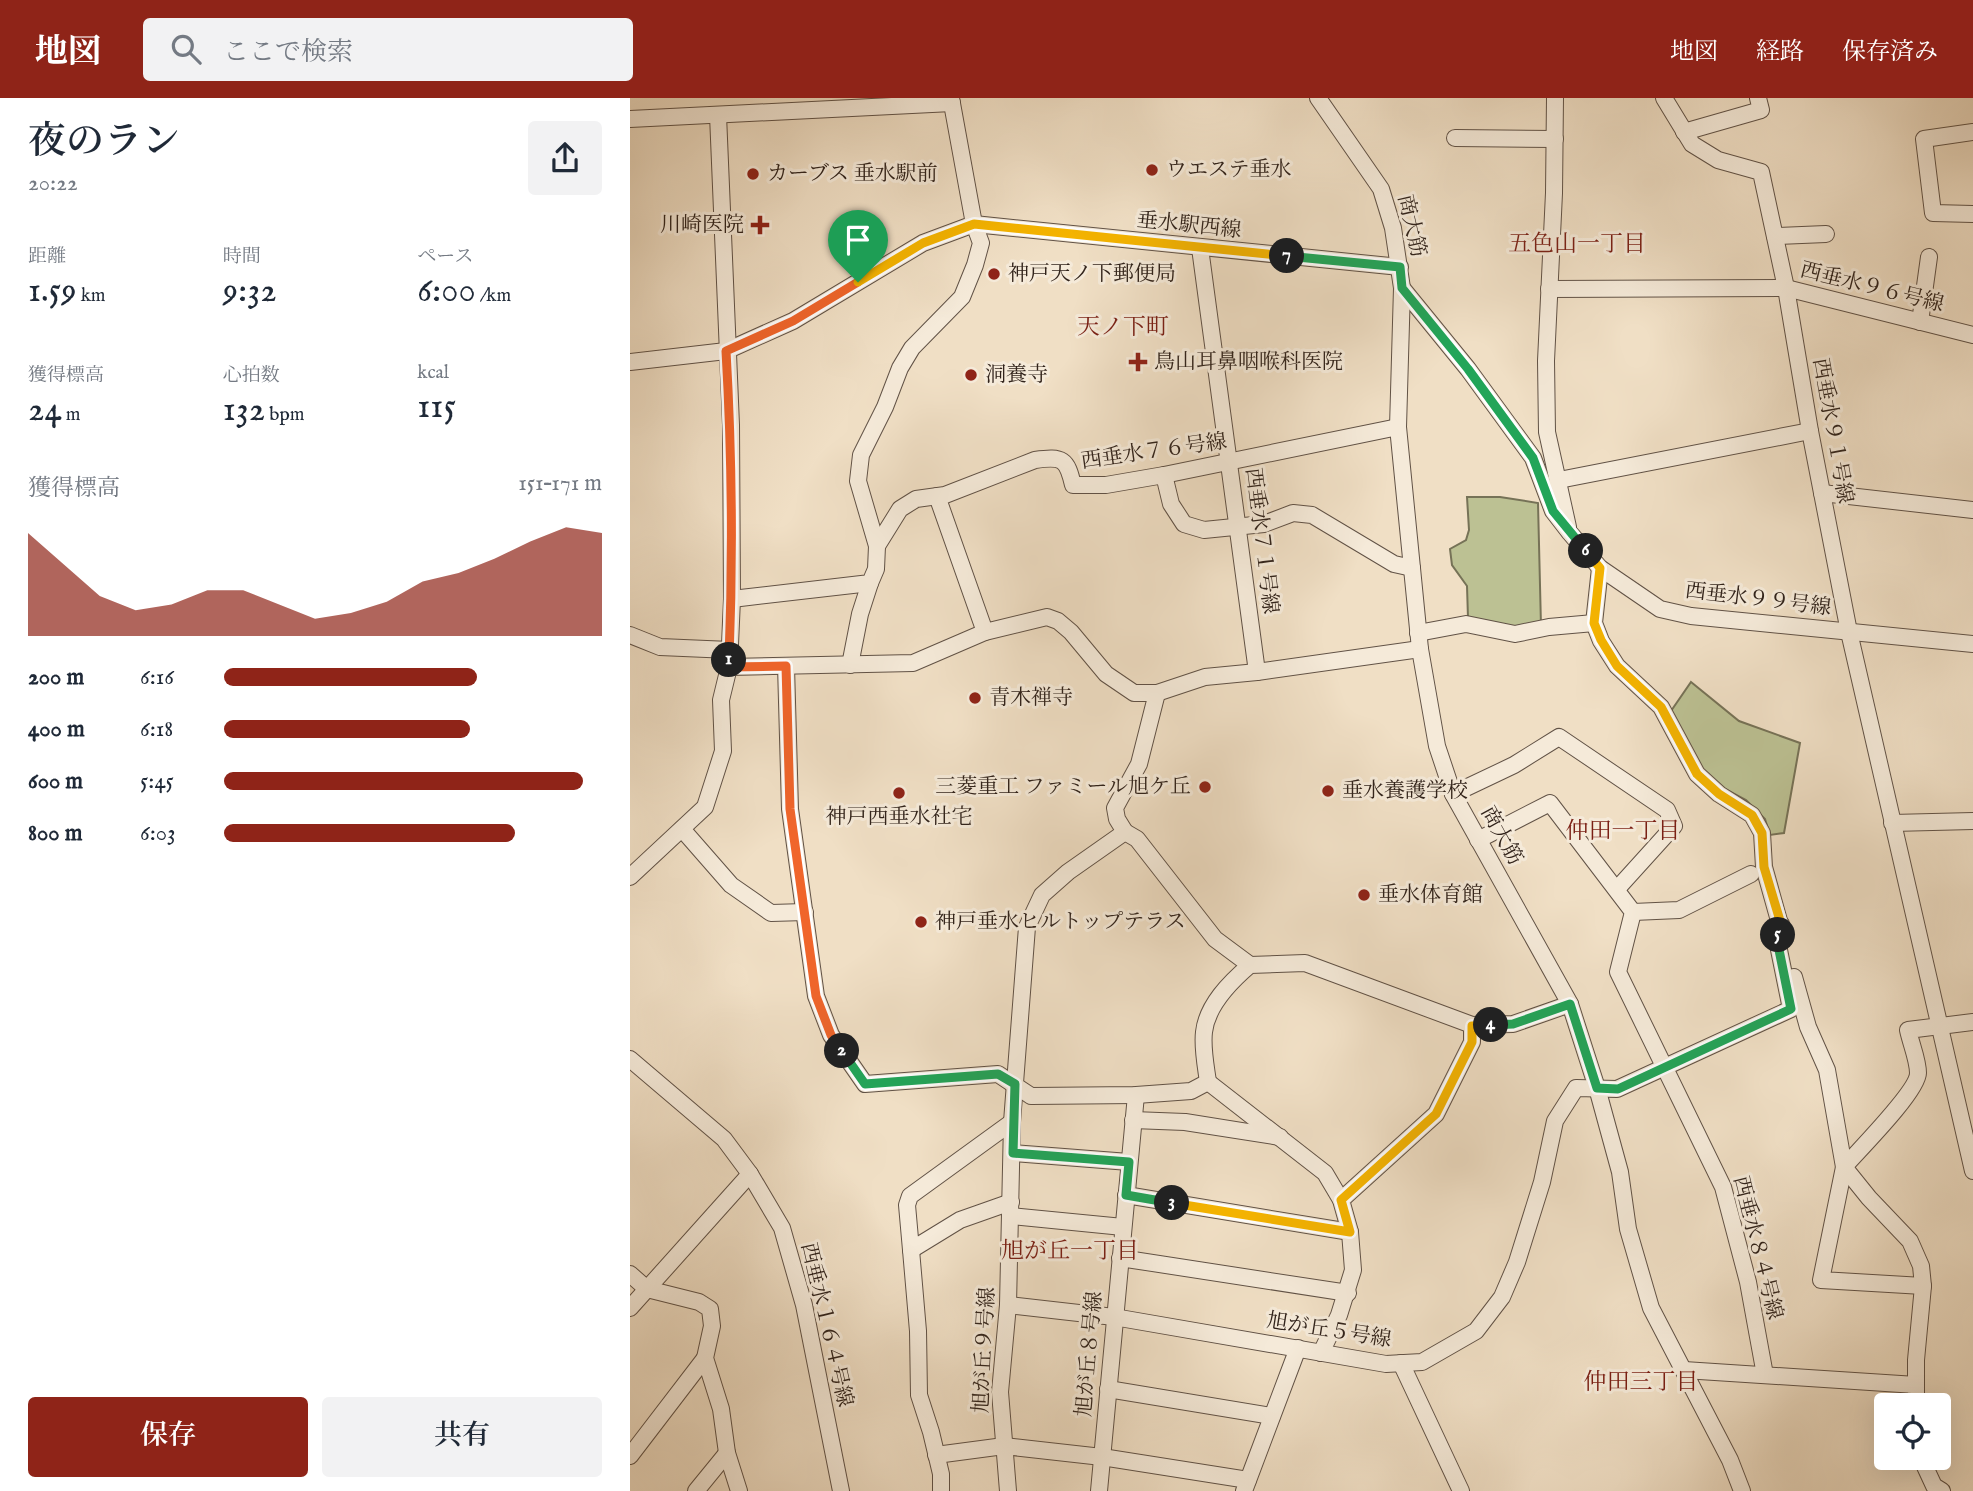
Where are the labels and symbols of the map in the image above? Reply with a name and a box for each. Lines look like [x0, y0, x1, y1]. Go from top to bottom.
place label: ウエステ垂水 [1166, 157, 1292, 184]
place label: カーブス 垂水駅前 [767, 161, 938, 188]
marker: ウエステ垂水 [1144, 162, 1160, 178]
marker: カーブス 垂水駅前 [745, 166, 761, 182]
street label: 商大筋 [1391, 192, 1431, 260]
street label: 垂水駅西線 [1135, 207, 1243, 245]
pin [828, 210, 888, 282]
place label: 川崎医院 [660, 212, 744, 239]
marker: 川崎医院 [750, 215, 770, 235]
district label: 五色山一丁目 [1508, 230, 1646, 259]
pin: 7 [1270, 238, 1304, 274]
street label: 西垂水９６号線 [1797, 257, 1947, 319]
place label: 神戸天ノ下郵便局 [1008, 261, 1176, 288]
marker: 神戸天ノ下郵便局 [986, 266, 1002, 282]
district label: 天ノ下町 [1077, 313, 1169, 342]
place label: 鳥山耳鼻咽喉科医院 [1154, 349, 1343, 376]
marker: 鳥山耳鼻咽喉科医院 [1128, 352, 1148, 372]
street label: 西垂水９１号線 [1806, 356, 1858, 506]
place label: 洞養寺 [985, 362, 1048, 389]
marker: 洞養寺 [963, 367, 979, 383]
street label: 西垂水７６号線 [1079, 428, 1229, 476]
street label: 西垂水７１号線 [1239, 466, 1283, 616]
pin: 6 [1569, 533, 1604, 568]
street label: 西垂水９９号線 [1683, 578, 1833, 622]
pin: 1 [712, 642, 746, 678]
place label: 青木禅寺 [989, 685, 1073, 712]
marker: 青木禅寺 [967, 690, 983, 706]
place label: 三菱重工 ファミール旭ケ丘 [935, 774, 1191, 801]
place label: 垂水養護学校 [1342, 778, 1468, 805]
marker: 三菱重工 ファミール旭ケ丘 [1197, 779, 1213, 795]
marker: 垂水養護学校 [1320, 783, 1336, 799]
marker: 神戸西垂水社宅 [891, 785, 907, 801]
street label: 商大筋 [1474, 802, 1528, 870]
place label: 神戸西垂水社宅 [826, 804, 973, 831]
district label: 仲田一丁目 [1566, 817, 1681, 846]
place label: 垂水体育館 [1378, 882, 1483, 909]
marker: 垂水体育館 [1356, 887, 1372, 903]
place label: 神戸垂水ヒルトップテラス [935, 909, 1186, 936]
marker: 神戸垂水ヒルトップテラス [913, 914, 929, 930]
pin: 5 [1760, 918, 1796, 952]
pin: 4 [1474, 1007, 1508, 1042]
pin: 2 [824, 1034, 860, 1068]
street label: 西垂水８４号線 [1726, 1173, 1788, 1323]
pin: 3 [1154, 1186, 1190, 1220]
district label: 旭が丘一丁目 [1001, 1237, 1139, 1266]
street label: 西垂水１６４号線 [794, 1240, 858, 1410]
street label: 旭が丘９号線 [968, 1286, 1002, 1414]
street label: 旭が丘８号線 [1071, 1290, 1109, 1418]
street label: 旭が丘５号線 [1265, 1308, 1393, 1354]
district label: 仲田三丁目 [1584, 1368, 1699, 1397]

